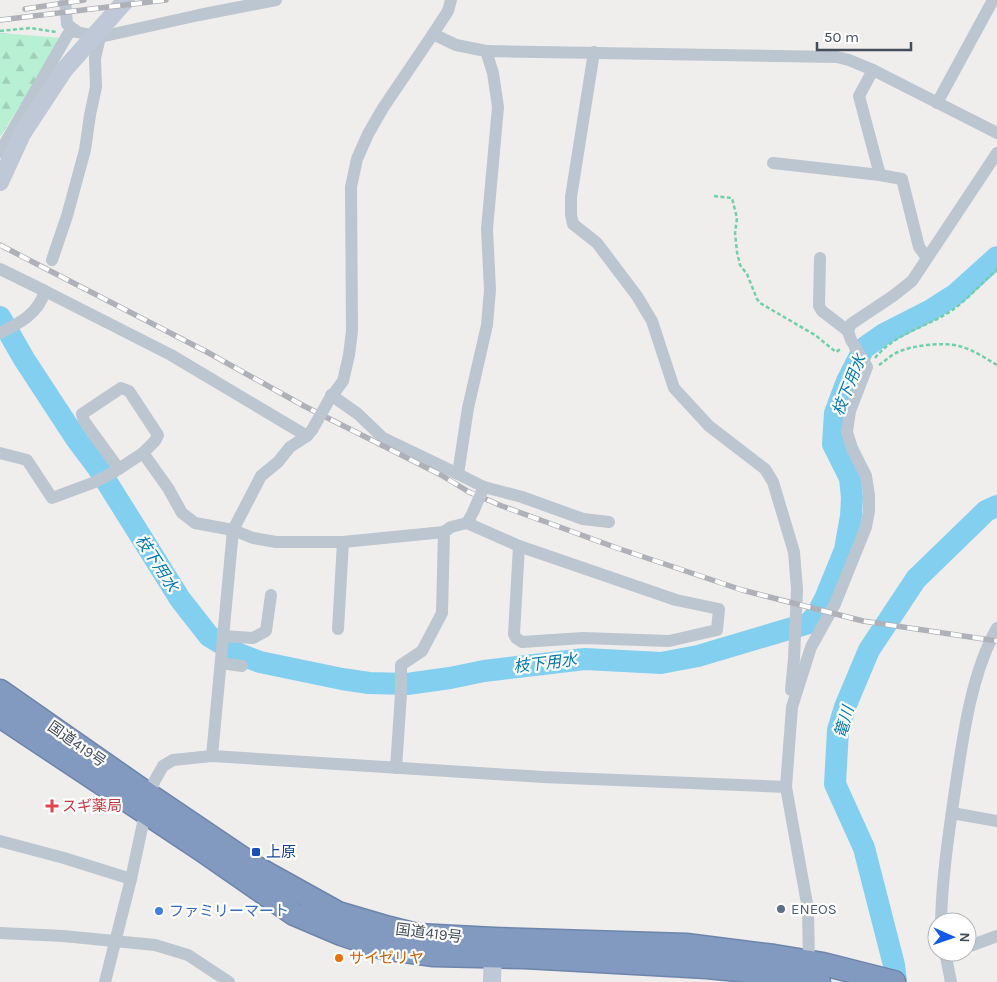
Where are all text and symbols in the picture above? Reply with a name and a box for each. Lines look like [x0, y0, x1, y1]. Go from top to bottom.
scale bar [817, 20, 911, 52]
text: 50 m [824, 28, 859, 46]
water label: 枝下用水 [828, 350, 871, 418]
water label: 枝下用水 [132, 531, 183, 597]
water label: 枝下用水 [512, 649, 580, 676]
water label: 篭川 [830, 702, 858, 740]
street label: 国道419号 [44, 717, 110, 771]
place label: スギ薬局 [62, 797, 122, 815]
marker: スギ薬局 [46, 800, 58, 812]
place label: 上原 [266, 843, 296, 861]
marker: 上原 [250, 846, 262, 858]
place label: ENEOS [791, 900, 837, 918]
place label: ファミリーマート [169, 902, 289, 920]
marker: ENEOS [775, 903, 787, 915]
marker: ファミリーマート [153, 905, 165, 917]
north arrow [927, 912, 977, 962]
street label: 国道419号 [395, 920, 463, 946]
text: N [956, 932, 973, 943]
place label: サイゼリヤ [349, 949, 424, 967]
marker: サイゼリヤ [333, 952, 345, 964]

